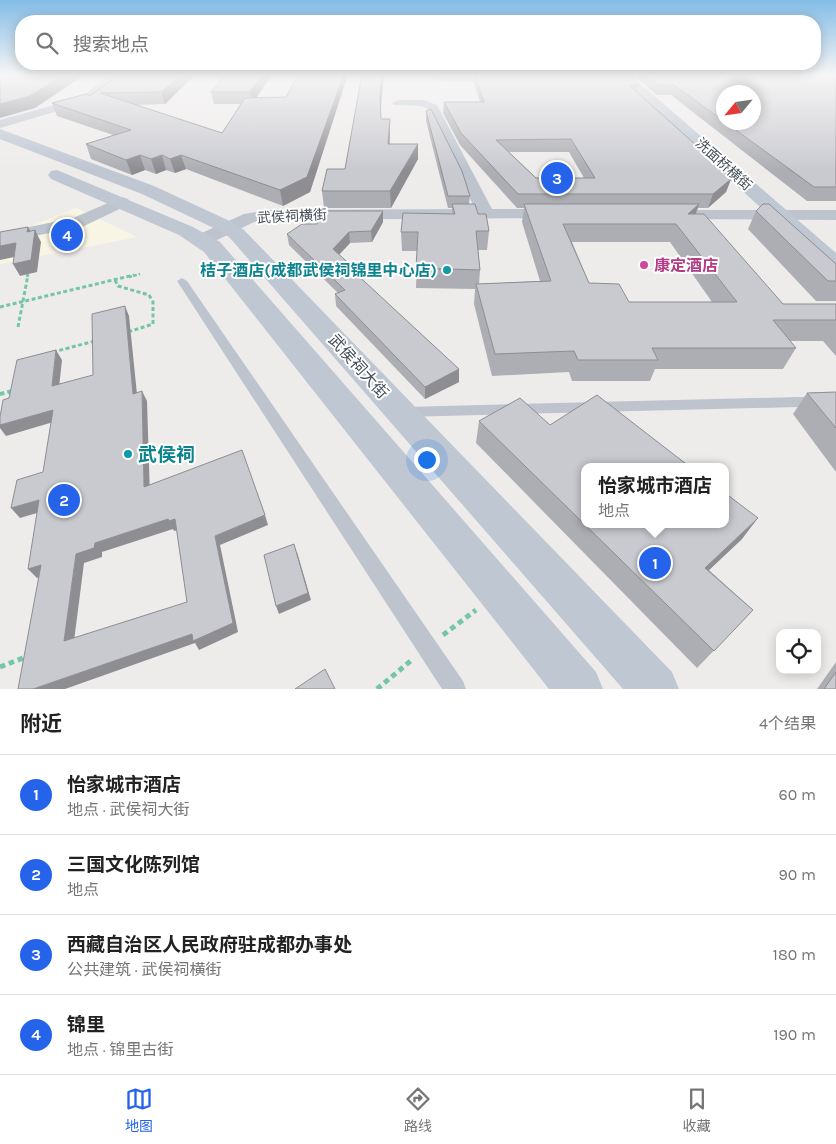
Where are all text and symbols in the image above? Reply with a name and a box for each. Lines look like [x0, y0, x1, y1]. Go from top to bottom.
search box [15, 15, 821, 70]
icon: search [33, 29, 61, 57]
text: 搜索地点 [73, 34, 149, 56]
north arrow [716, 85, 761, 130]
street label: 洗面桥横街 [692, 135, 755, 194]
pin: 3 [541, 159, 573, 197]
street label: 武侯祠横街 [257, 206, 327, 227]
pin: 4 [51, 216, 83, 254]
place label: 康定酒店 [654, 256, 718, 275]
marker: 康定酒店 [638, 259, 650, 271]
place label: 桔子酒店(成都武侯祠锦里中心店) [200, 261, 437, 280]
marker: 桔子酒店(成都武侯祠锦里中心店) [441, 264, 453, 276]
street label: 武侯祠大街 [325, 330, 392, 402]
place label: 武侯祠 [138, 444, 195, 466]
your location [414, 447, 440, 473]
marker: 武侯祠 [122, 448, 134, 460]
popup [581, 463, 729, 528]
text: 怡家城市酒店 [598, 475, 712, 497]
pin: 2 [48, 481, 80, 519]
text: 地点 [598, 501, 630, 520]
pin: 1 [639, 544, 671, 582]
map controls [776, 629, 821, 674]
button: locate [776, 629, 821, 674]
text: 附近 [20, 712, 62, 736]
text: 4个结果 [759, 714, 816, 733]
text: 怡家城市酒店 [67, 774, 181, 796]
text: 1 [33, 785, 39, 804]
text: 60 m [779, 785, 816, 804]
text: 地点 · 武侯祠大街 [67, 800, 189, 819]
text: 三国文化陈列馆 [67, 854, 200, 876]
text: 2 [31, 865, 41, 884]
text: 90 m [778, 865, 816, 884]
text: 地点 [67, 880, 99, 899]
text: 西藏自治区人民政府驻成都办事处 [67, 934, 352, 956]
text: 3 [31, 945, 41, 964]
text: 180 m [773, 945, 816, 964]
text: 公共建筑 · 武侯祠横街 [67, 960, 221, 979]
text: 锦里 [67, 1014, 105, 1036]
text: 4 [31, 1025, 41, 1044]
text: 190 m [773, 1025, 816, 1044]
text: 地点 · 锦里古街 [67, 1040, 173, 1059]
tab: 地图 [125, 1085, 153, 1135]
tab: 路线 [404, 1085, 432, 1135]
tab: 收藏 [683, 1085, 711, 1135]

